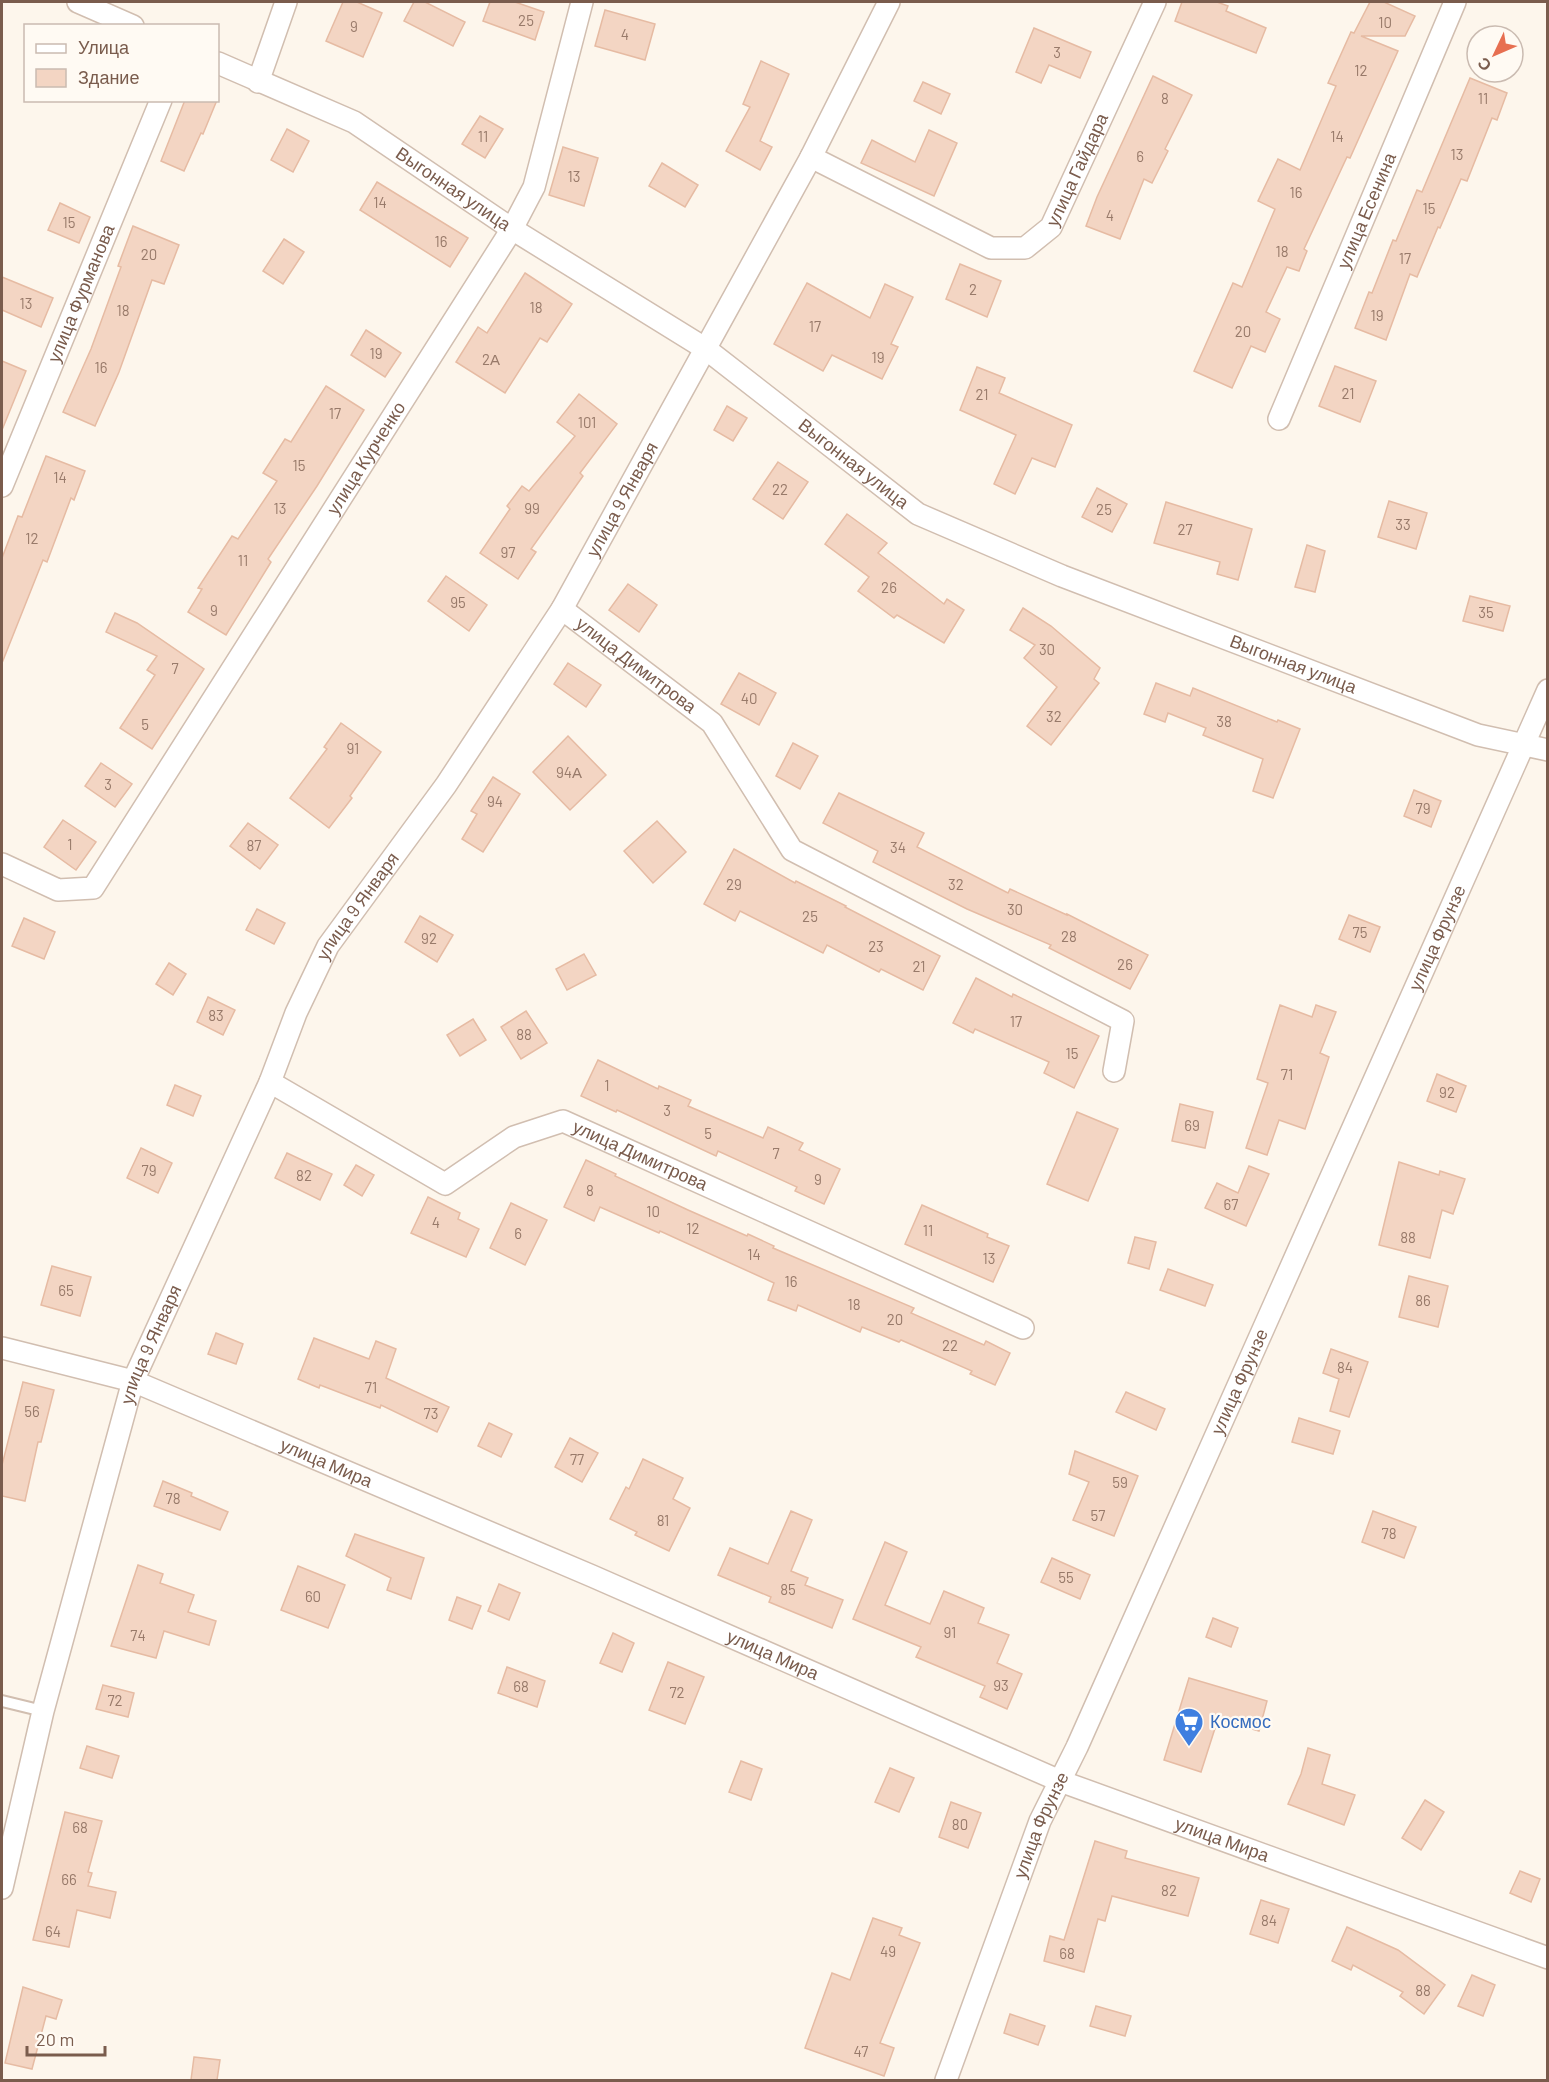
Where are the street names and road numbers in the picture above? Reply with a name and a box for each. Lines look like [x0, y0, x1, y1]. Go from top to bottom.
street label: улица Гайдара [1041, 108, 1113, 230]
street label: Выгонная улица [392, 142, 516, 236]
street label: улица Есенина [1332, 148, 1401, 272]
street label: улица Фурманова [42, 220, 119, 366]
street label: улица Курченко [321, 397, 409, 518]
street label: Выгонная улица [794, 413, 914, 513]
street label: улица 9 Января [581, 438, 662, 560]
street label: улица Димитрова [572, 612, 702, 718]
street label: Выгонная улица [1227, 629, 1361, 698]
street label: улица 9 Января [311, 847, 403, 964]
street label: улица Фрунзе [1403, 881, 1470, 994]
street label: улица Димитрова [570, 1115, 712, 1195]
street label: улица 9 Января [115, 1281, 186, 1407]
street label: улица Фрунзе [1206, 1325, 1272, 1438]
street label: улица Мира [277, 1433, 377, 1492]
street label: улица Мира [724, 1624, 823, 1684]
street label: улица Фрунзе [1008, 1768, 1073, 1881]
street label: улица Мира [1172, 1812, 1273, 1866]

